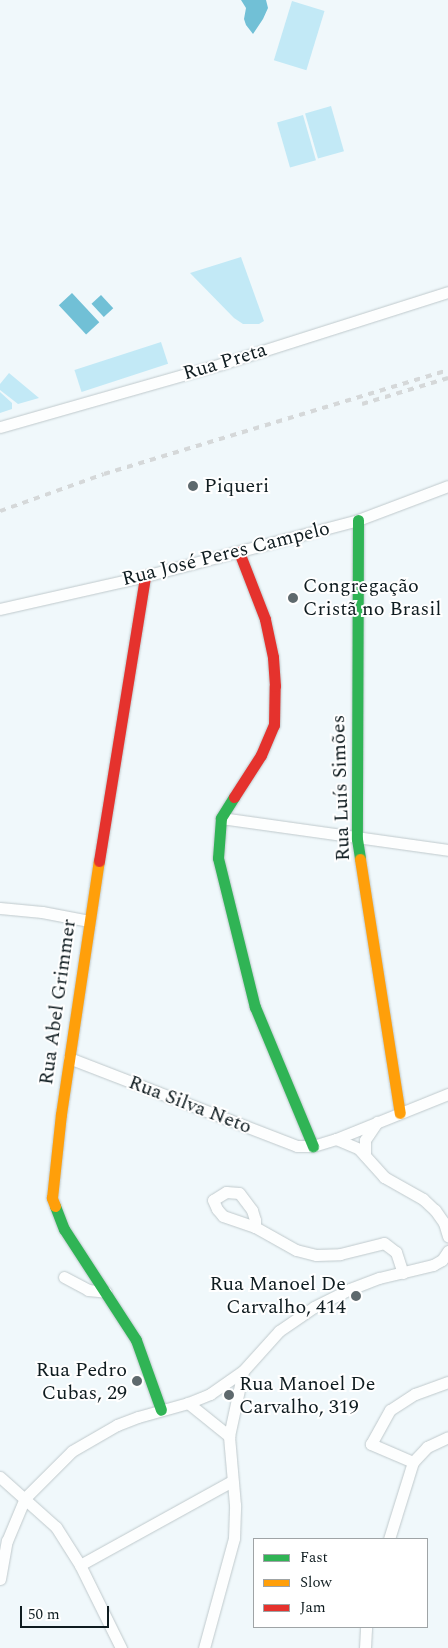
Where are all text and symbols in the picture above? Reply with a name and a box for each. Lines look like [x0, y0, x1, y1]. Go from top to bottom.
street label: Rua Preta [180, 338, 270, 386]
place label: Piqueri [204, 474, 269, 498]
marker: Piqueri [186, 479, 200, 493]
street label: Rua José Peres Campelo [120, 517, 332, 591]
place label: Congregação Cristã no Brasil [303, 574, 441, 621]
marker: Congregação Cristã no Brasil [287, 592, 299, 604]
street label: Rua Luís Simões [326, 714, 356, 862]
street label: Rua Abel Grimmer [34, 918, 82, 1086]
street label: Rua Silva Neto [125, 1071, 255, 1139]
place label: Rua Manoel De Carvalho, 414 [210, 1272, 346, 1319]
marker: Rua Manoel De Carvalho, 414 [350, 1290, 362, 1302]
place label: Rua Pedro Cubas, 29 [36, 1358, 127, 1405]
place label: Rua Manoel De Carvalho, 319 [239, 1372, 375, 1419]
marker: Rua Pedro Cubas, 29 [131, 1375, 143, 1387]
marker: Rua Manoel De Carvalho, 319 [223, 1389, 235, 1401]
legend [253, 1538, 428, 1628]
text: Fast [300, 1546, 328, 1569]
text: Slow [300, 1571, 332, 1594]
scale bar [22, 1596, 111, 1628]
text: Jam [300, 1596, 326, 1619]
text: 50 m [28, 1603, 60, 1626]

